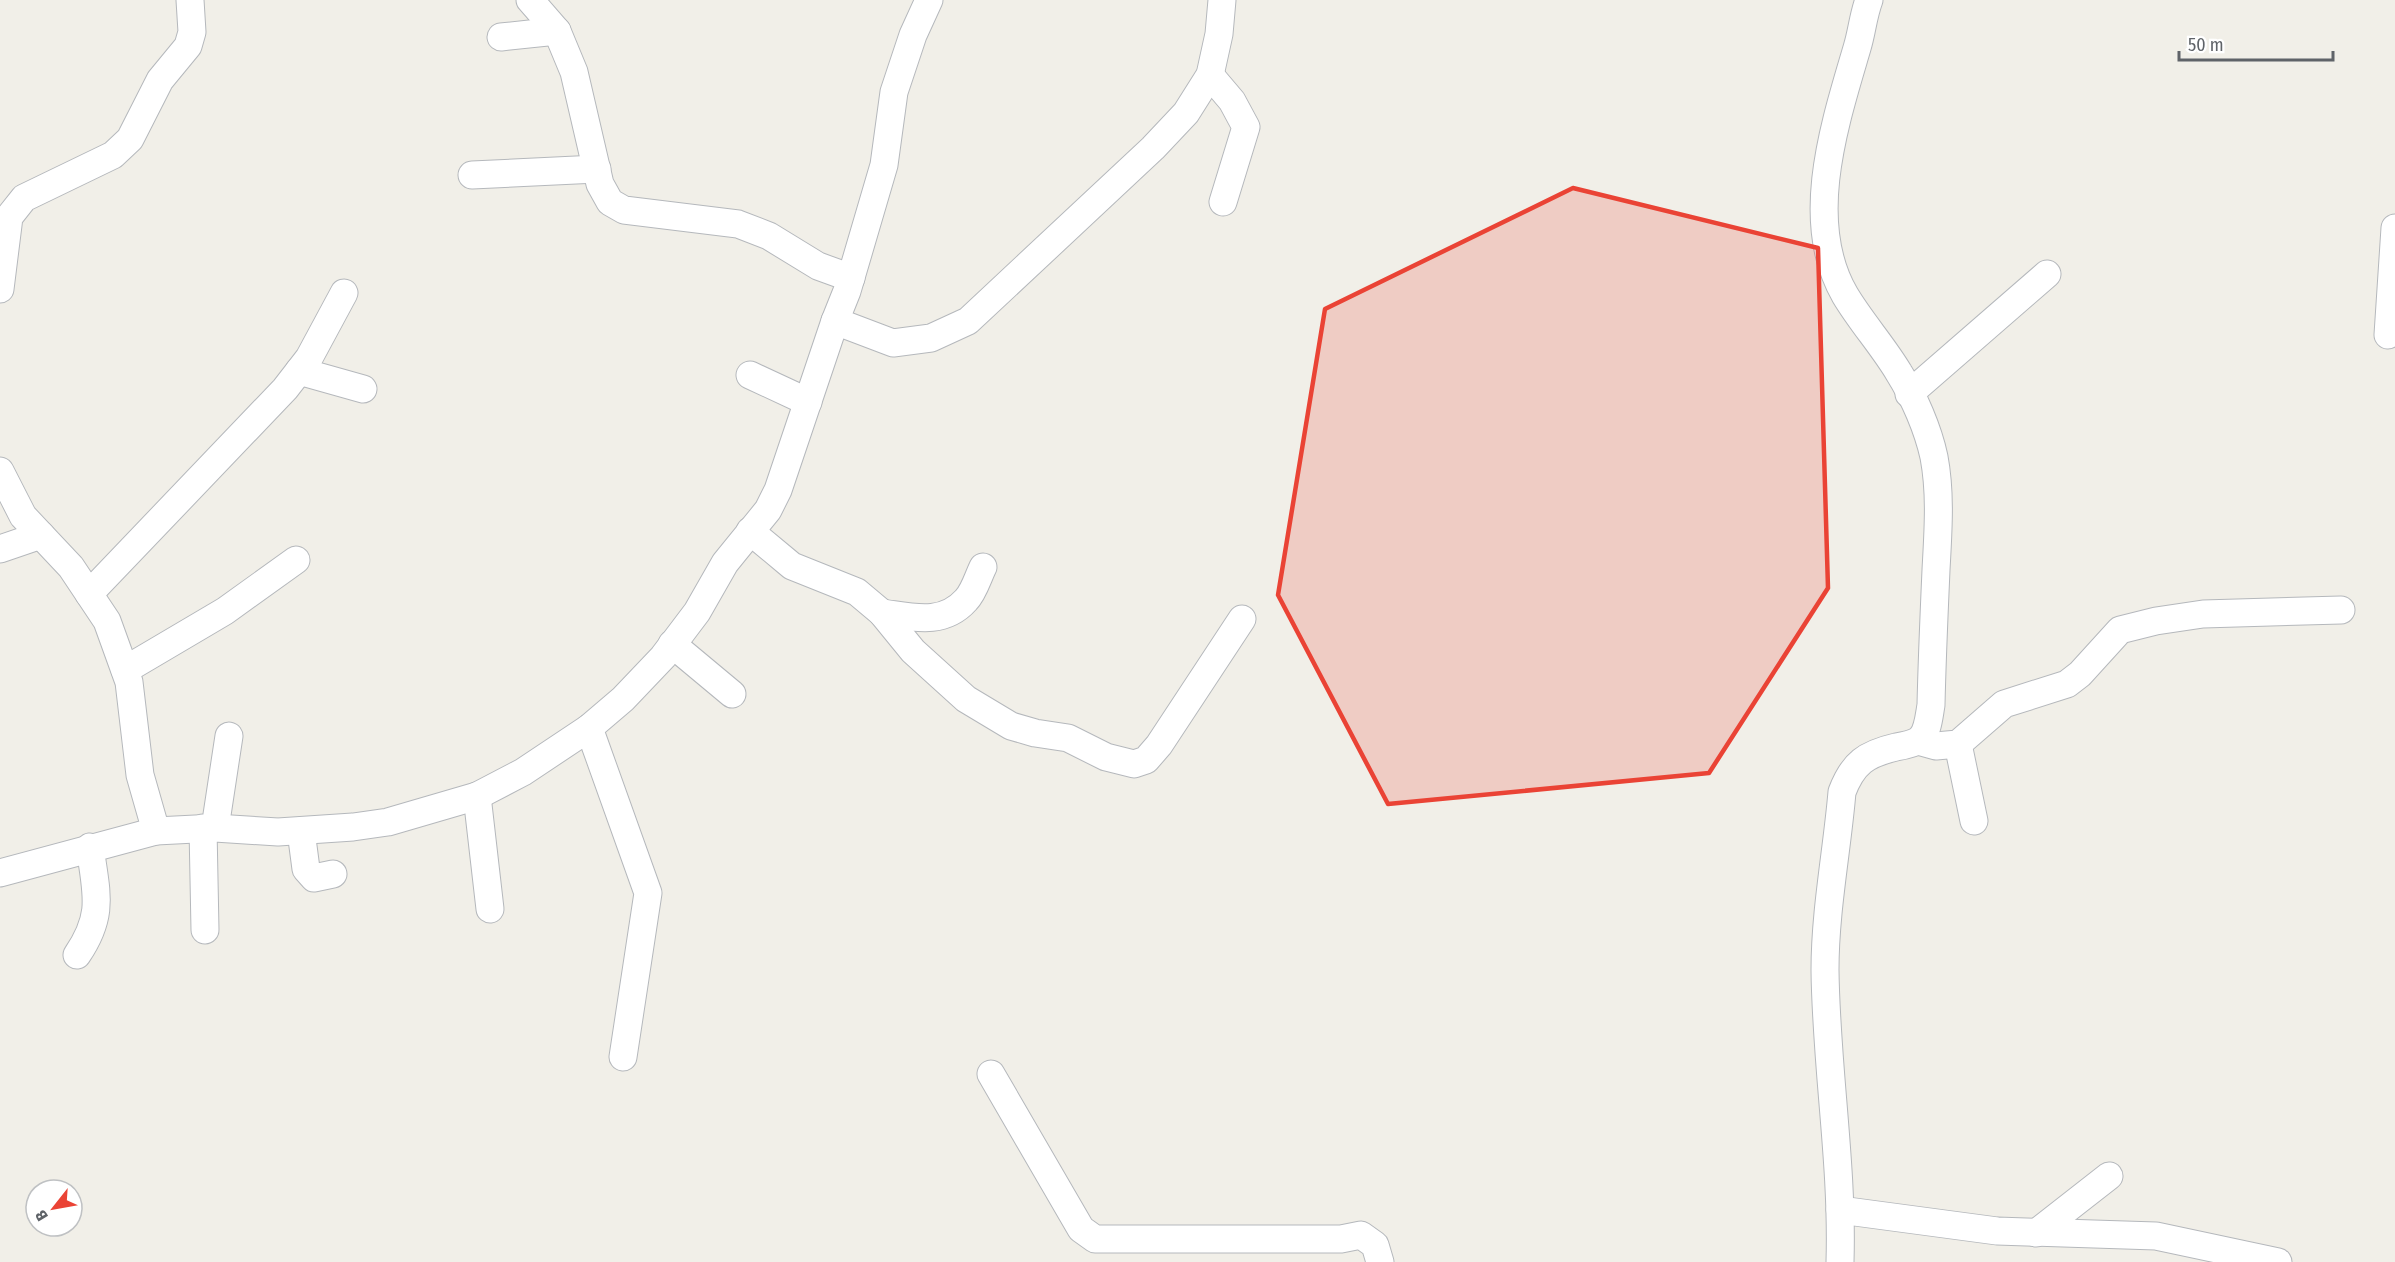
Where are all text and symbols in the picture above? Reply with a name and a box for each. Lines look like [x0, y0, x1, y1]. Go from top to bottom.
scale bar [2179, 24, 2334, 62]
text: 50 m [2188, 34, 2224, 56]
north arrow [24, 1178, 84, 1238]
text: B [31, 1207, 52, 1224]

